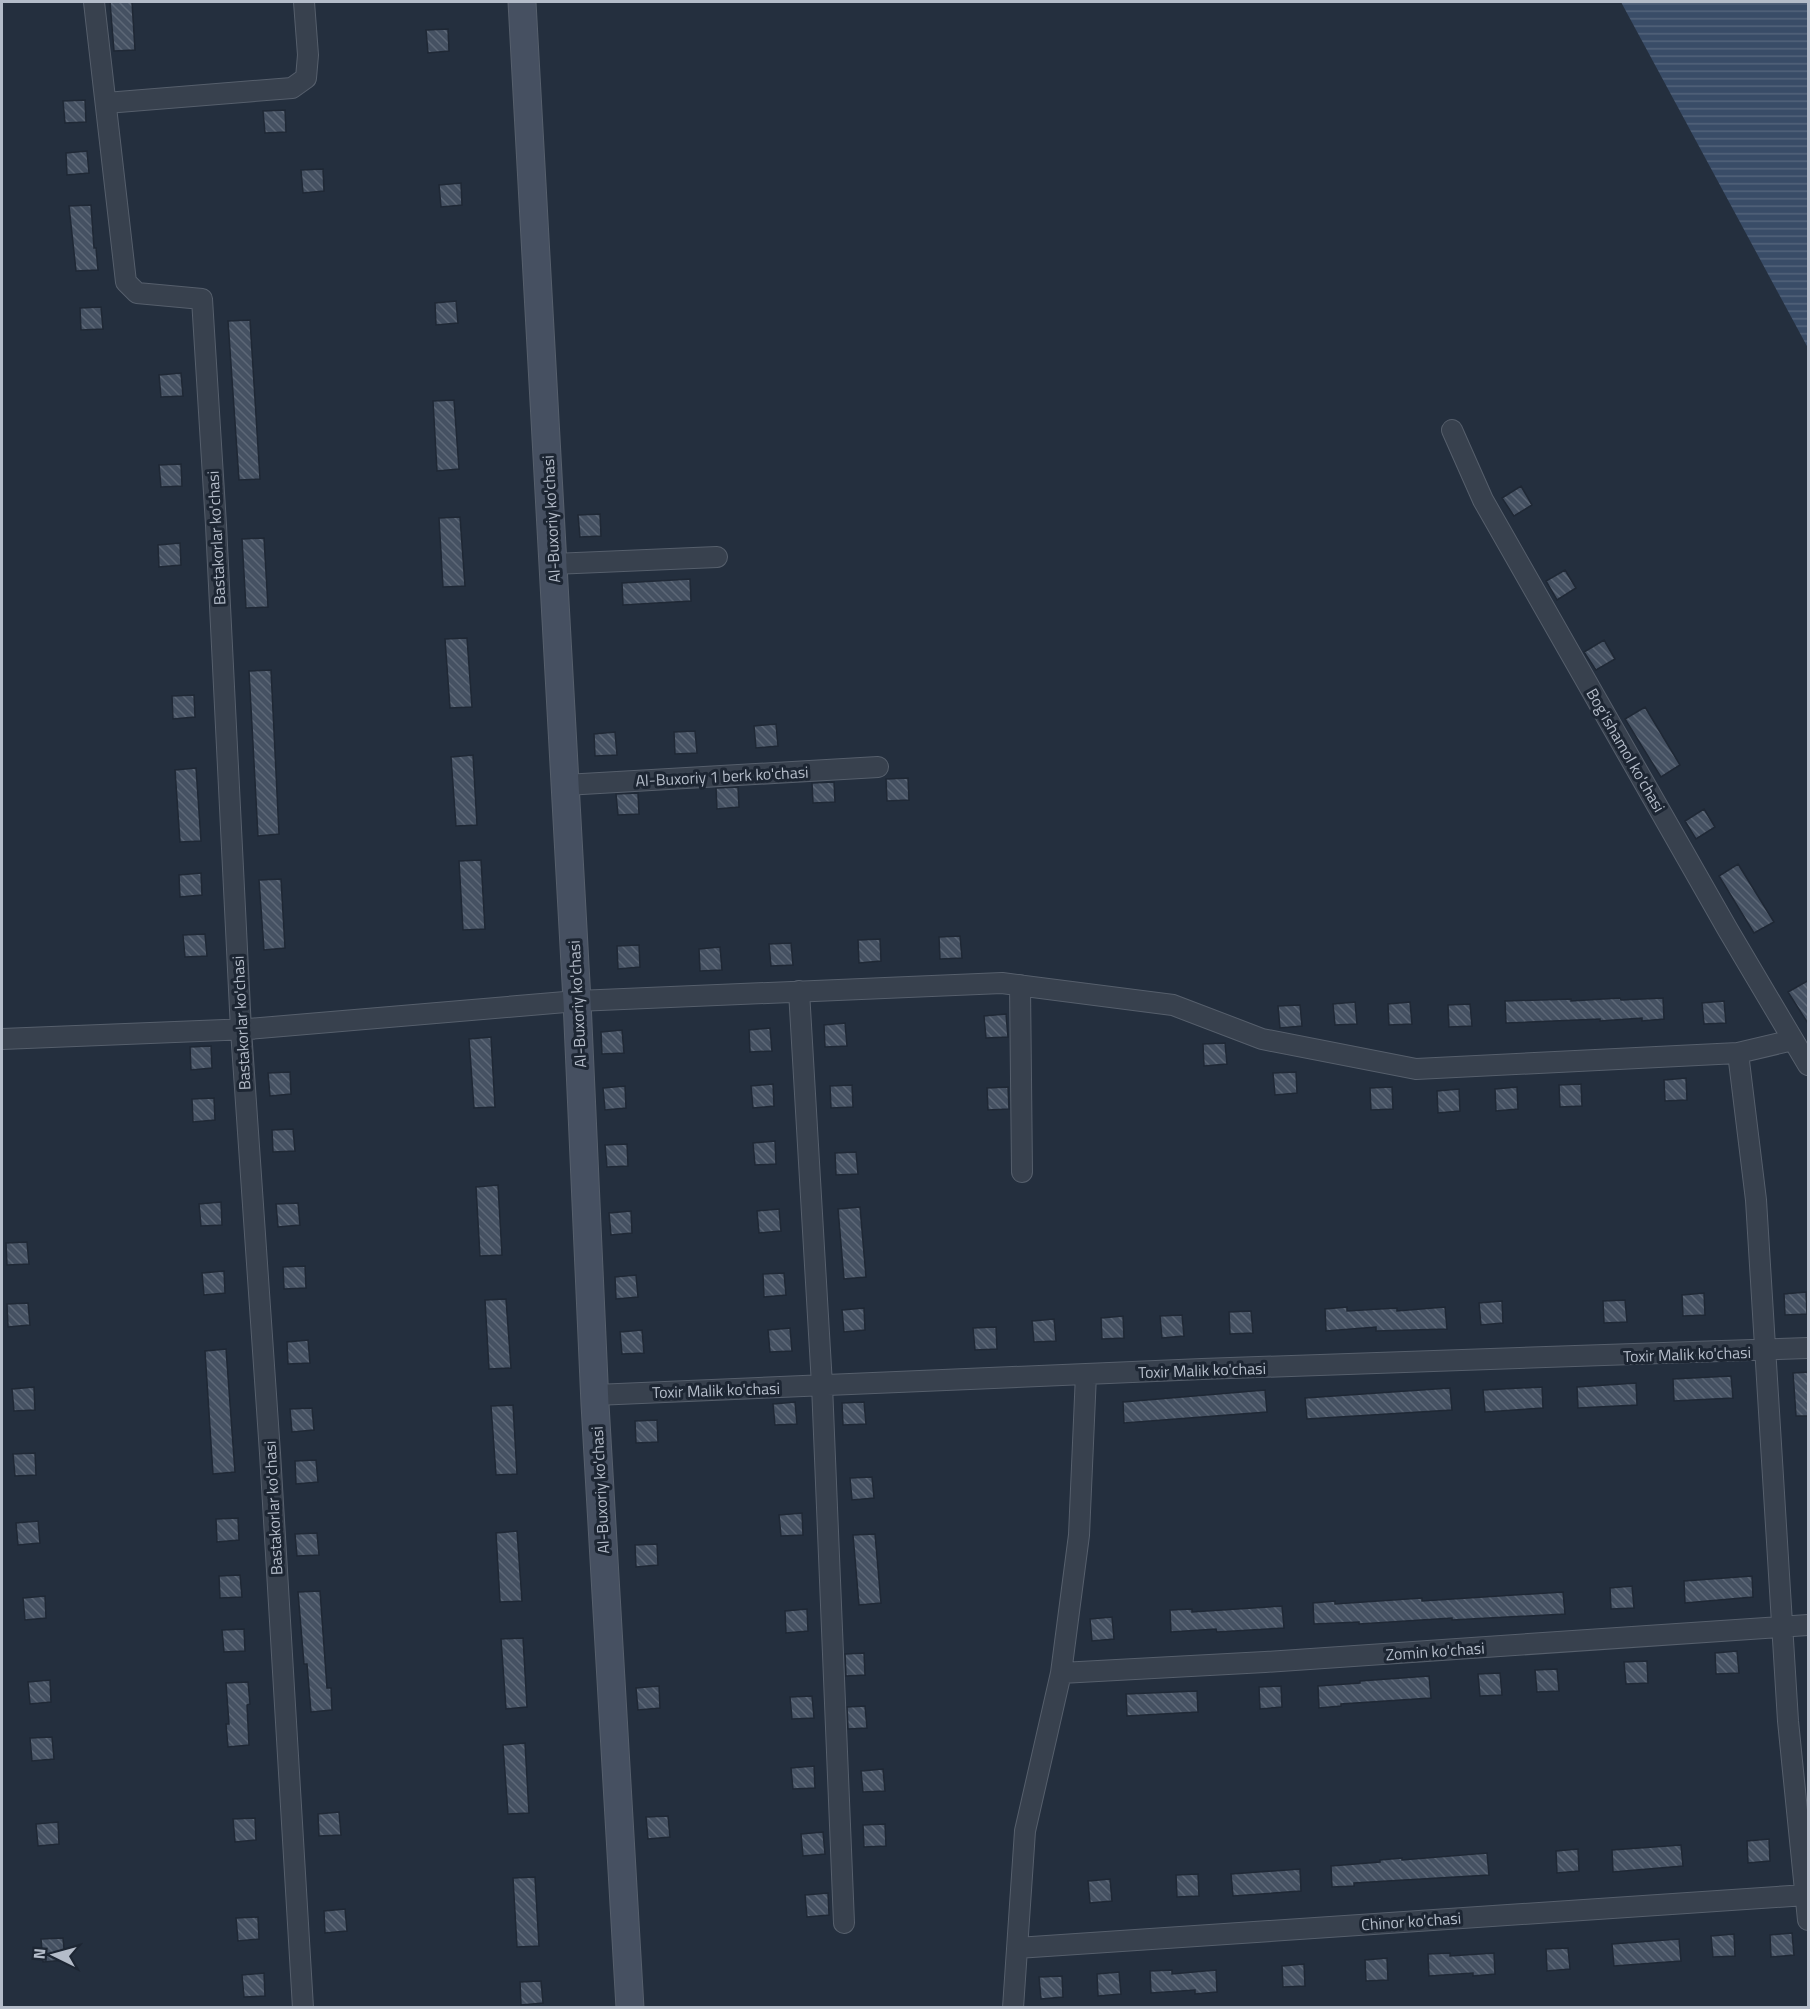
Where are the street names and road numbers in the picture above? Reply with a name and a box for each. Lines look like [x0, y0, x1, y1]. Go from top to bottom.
street label: Al-Buxoriy ko'chasi [536, 455, 566, 583]
street label: Bastakorlar ko'chasi [200, 470, 232, 606]
street label: Bog'ishamol ko'chasi [1581, 683, 1671, 817]
street label: Al-Buxoriy 1 berk ko'chasi [635, 759, 809, 793]
street label: Al-Buxoriy ko'chasi [562, 940, 592, 1068]
street label: Bastakorlar ko'chasi [225, 955, 257, 1091]
street label: Toxir Malik ko'chasi [1623, 1340, 1751, 1368]
street label: Toxir Malik ko'chasi [1138, 1356, 1266, 1384]
street label: Toxir Malik ko'chasi [652, 1376, 780, 1404]
street label: Al-Buxoriy ko'chasi [585, 1426, 615, 1554]
street label: Bastakorlar ko'chasi [257, 1440, 289, 1576]
street label: Zomin ko'chasi [1385, 1636, 1485, 1666]
street label: Chinor ko'chasi [1360, 1906, 1462, 1936]

